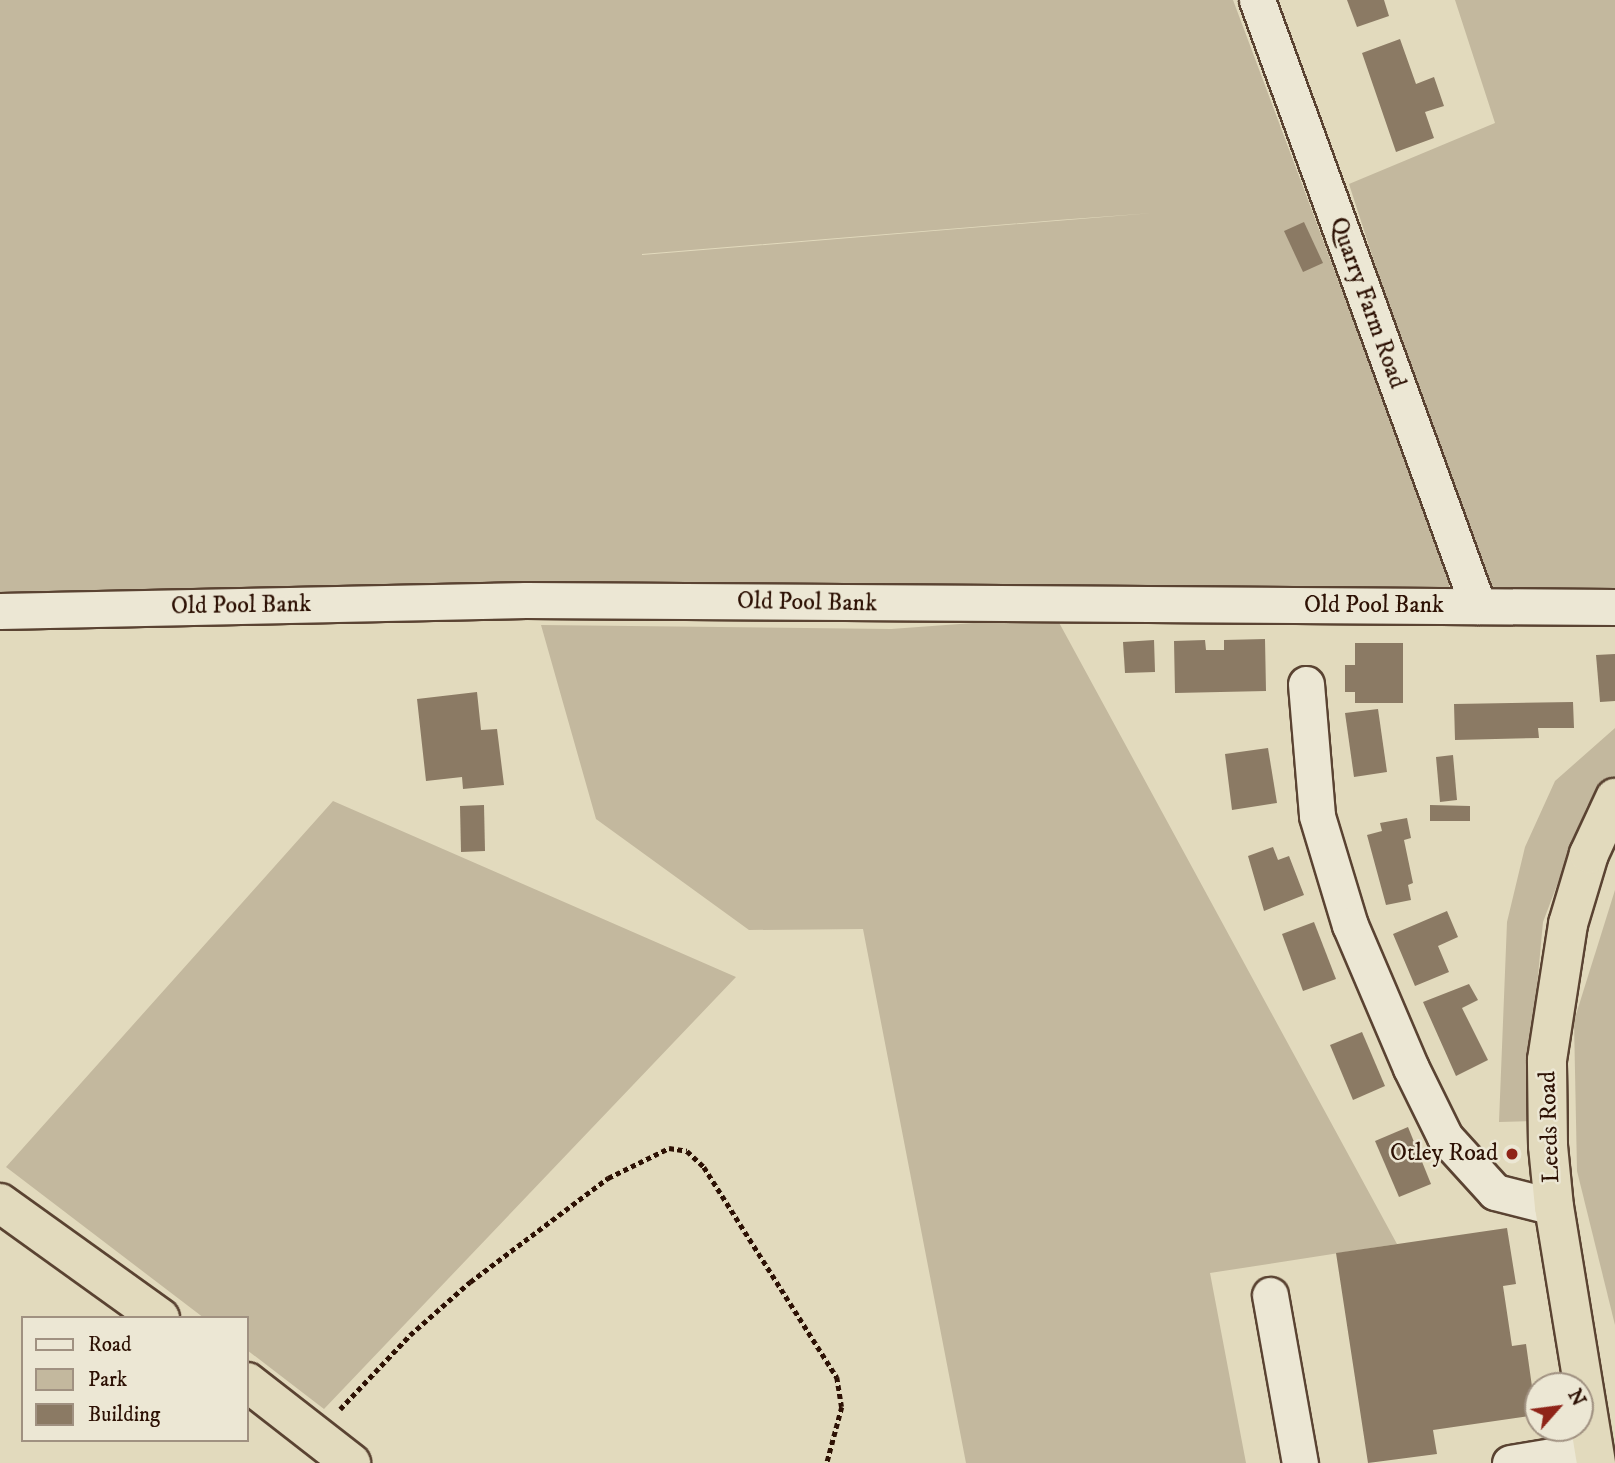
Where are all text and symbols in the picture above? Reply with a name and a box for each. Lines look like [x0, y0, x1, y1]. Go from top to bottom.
street label: Quarry Farm Road [1323, 214, 1411, 392]
street label: Old Pool Bank [737, 587, 877, 619]
street label: Old Pool Bank [171, 590, 311, 622]
street label: Old Pool Bank [1304, 592, 1444, 620]
street label: Leeds Road [1534, 1071, 1566, 1183]
place label: Otley Road [1390, 1140, 1498, 1168]
marker: Otley Road [1504, 1146, 1520, 1162]
legend [21, 1316, 248, 1442]
text: Road [88, 1332, 132, 1358]
text: Park [88, 1367, 127, 1393]
north arrow [1524, 1372, 1594, 1442]
text: N [1562, 1386, 1590, 1410]
text: Building [88, 1402, 160, 1428]

